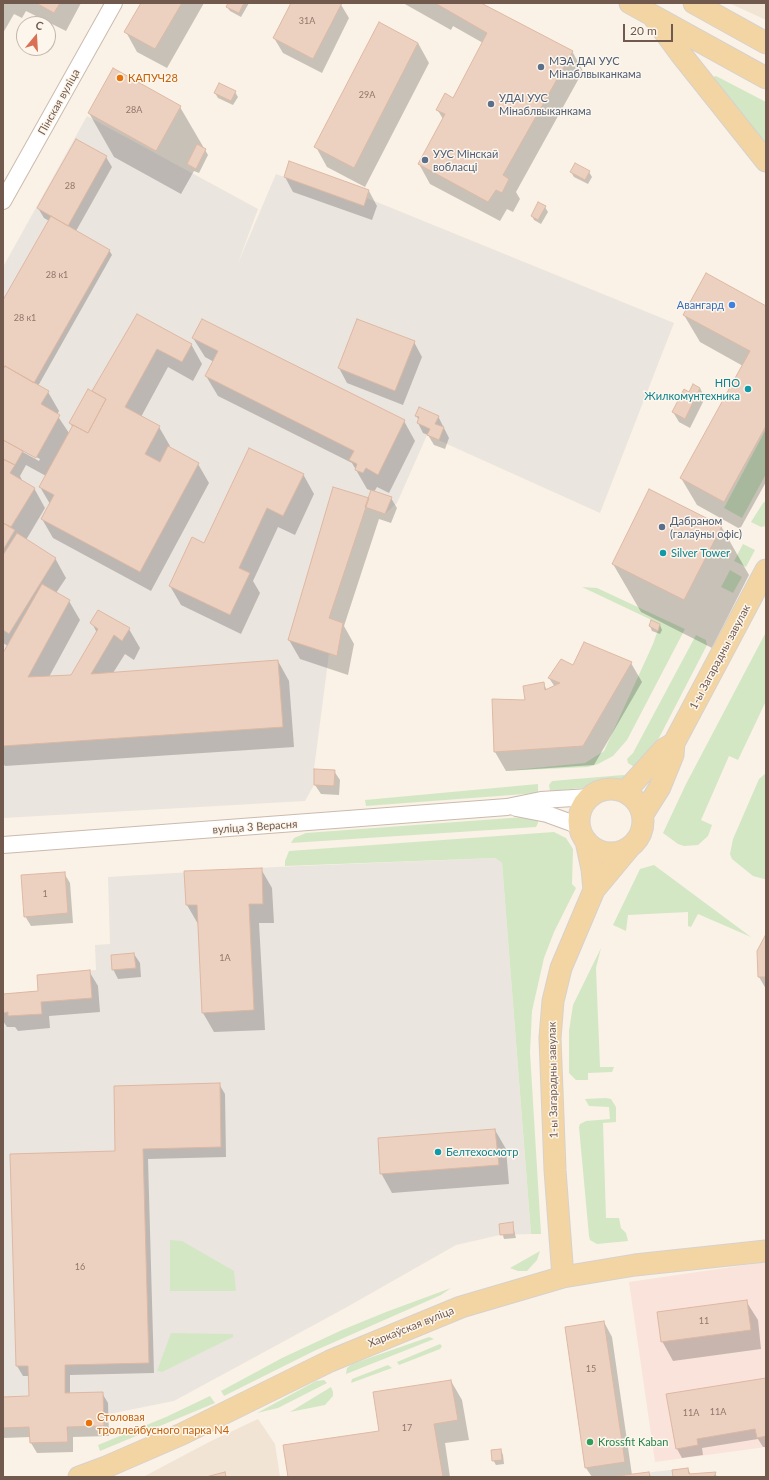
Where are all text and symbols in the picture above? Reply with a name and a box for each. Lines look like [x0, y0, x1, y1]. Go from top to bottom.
north arrow [16, 16, 56, 56]
house number: 31А [299, 16, 315, 26]
scale bar [625, 16, 675, 42]
text: С [34, 18, 45, 32]
text: 20 m [630, 23, 657, 38]
place label: МЭА ДАI УУС Мінаблвыканкама [549, 54, 641, 80]
marker: МЭА ДАI УУС Мінаблвыканкама [536, 62, 546, 72]
street label: Пінская вуліца [35, 67, 83, 137]
place label: КАПУЧ28 [128, 71, 178, 85]
marker: КАПУЧ28 [115, 73, 125, 83]
house number: 29А [359, 90, 375, 100]
place label: УДАІ УУС Мінаблвыканкама [499, 91, 591, 117]
marker: УДАІ УУС Мінаблвыканкама [486, 99, 496, 109]
house number: 28А [126, 105, 142, 115]
place label: УУС Мінскай вобласці [433, 147, 498, 173]
marker: УУС Мінскай вобласці [420, 155, 430, 165]
house number: 28 [65, 181, 75, 191]
house number: 28 к1 [46, 270, 68, 280]
place label: Авангард [677, 298, 724, 312]
marker: Авангард [727, 300, 737, 310]
house number: 28 к1 [14, 313, 36, 323]
place label: НПО Жилкомунтехника [644, 376, 740, 402]
marker: НПО Жилкомунтехника [743, 384, 753, 394]
place label: Дабраном (галаўны офіс) [670, 514, 742, 540]
marker: Дабраном (галаўны офіс) [657, 522, 667, 532]
place label: Silver Tower [671, 546, 730, 560]
marker: Silver Tower [658, 548, 668, 558]
street label: 1-ы Загарадны завулак [687, 602, 753, 712]
street label: вуліца 3 Верасня [212, 817, 298, 837]
house number: 1 [42, 889, 48, 899]
house number: 1А [219, 953, 231, 963]
street label: 1-ы Загарадны завулак [545, 1022, 561, 1138]
place label: Белтехосмотр [446, 1145, 518, 1159]
marker: Белтехосмотр [433, 1147, 443, 1157]
house number: 16 [75, 1262, 85, 1272]
street label: Харкаўская вуліца [366, 1304, 456, 1350]
house number: 11 [699, 1316, 709, 1326]
house number: 15 [586, 1364, 596, 1374]
house number: 11А [710, 1407, 726, 1417]
house number: 11А [683, 1408, 699, 1418]
place label: Столовая троллейбусного парка N4 [97, 1410, 229, 1436]
marker: Столовая троллейбусного парка N4 [84, 1418, 94, 1428]
house number: 17 [402, 1423, 412, 1433]
place label: Krossfit Kaban [598, 1435, 668, 1449]
marker: Krossfit Kaban [585, 1437, 595, 1447]

